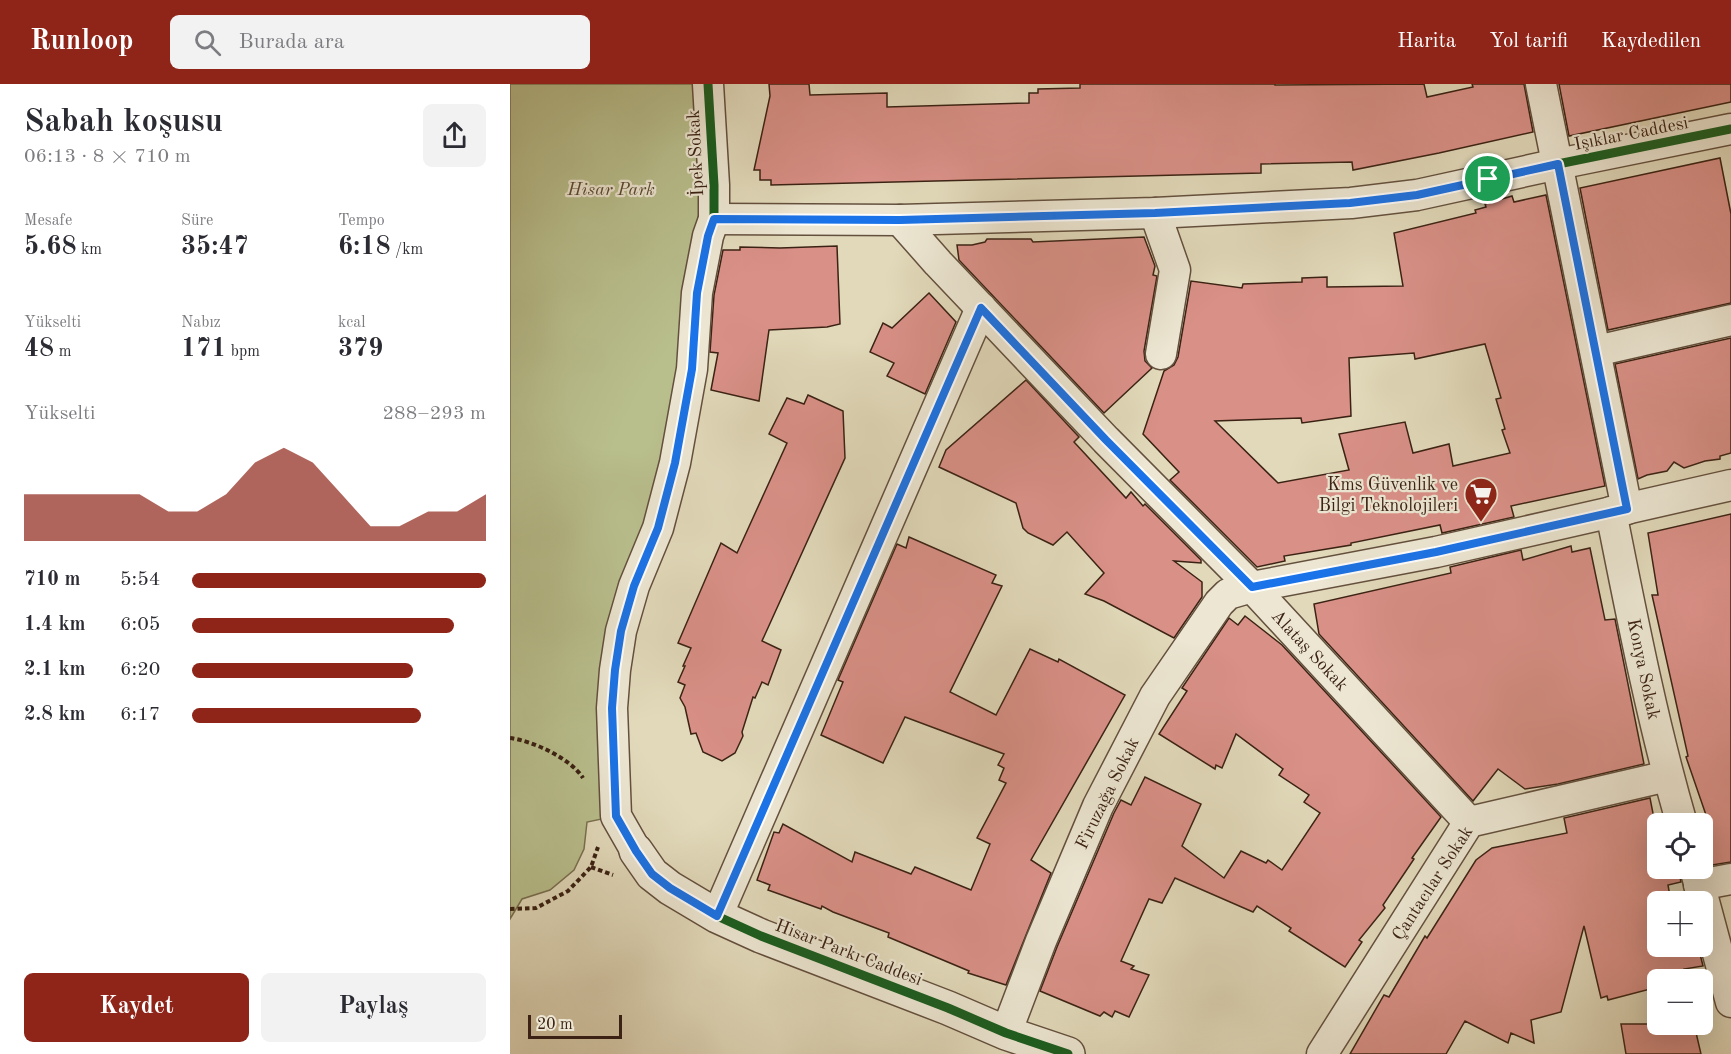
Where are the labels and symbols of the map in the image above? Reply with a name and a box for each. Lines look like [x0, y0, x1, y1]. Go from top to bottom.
street label: İpek Sokak [682, 109, 707, 197]
street label: Işıklar Caddesi [1573, 114, 1690, 154]
pin [1462, 153, 1513, 204]
park label: Hisar Park [566, 181, 655, 199]
place label: Kms Güvenlik ve Bilgi Teknolojileri [1319, 476, 1458, 515]
supermarket icon: Kms Güvenlik ve Bilgi Teknolojileri [1463, 476, 1499, 523]
street label: Alataş Sokak [1267, 607, 1351, 695]
street label: Konya Sokak [1624, 617, 1663, 721]
street label: Firuzağa Sokak [1073, 735, 1143, 852]
street label: Çantacılar Sokak [1389, 823, 1476, 944]
street label: Hisar Parkı Caddesi [773, 917, 925, 989]
scale bar [528, 1012, 622, 1040]

